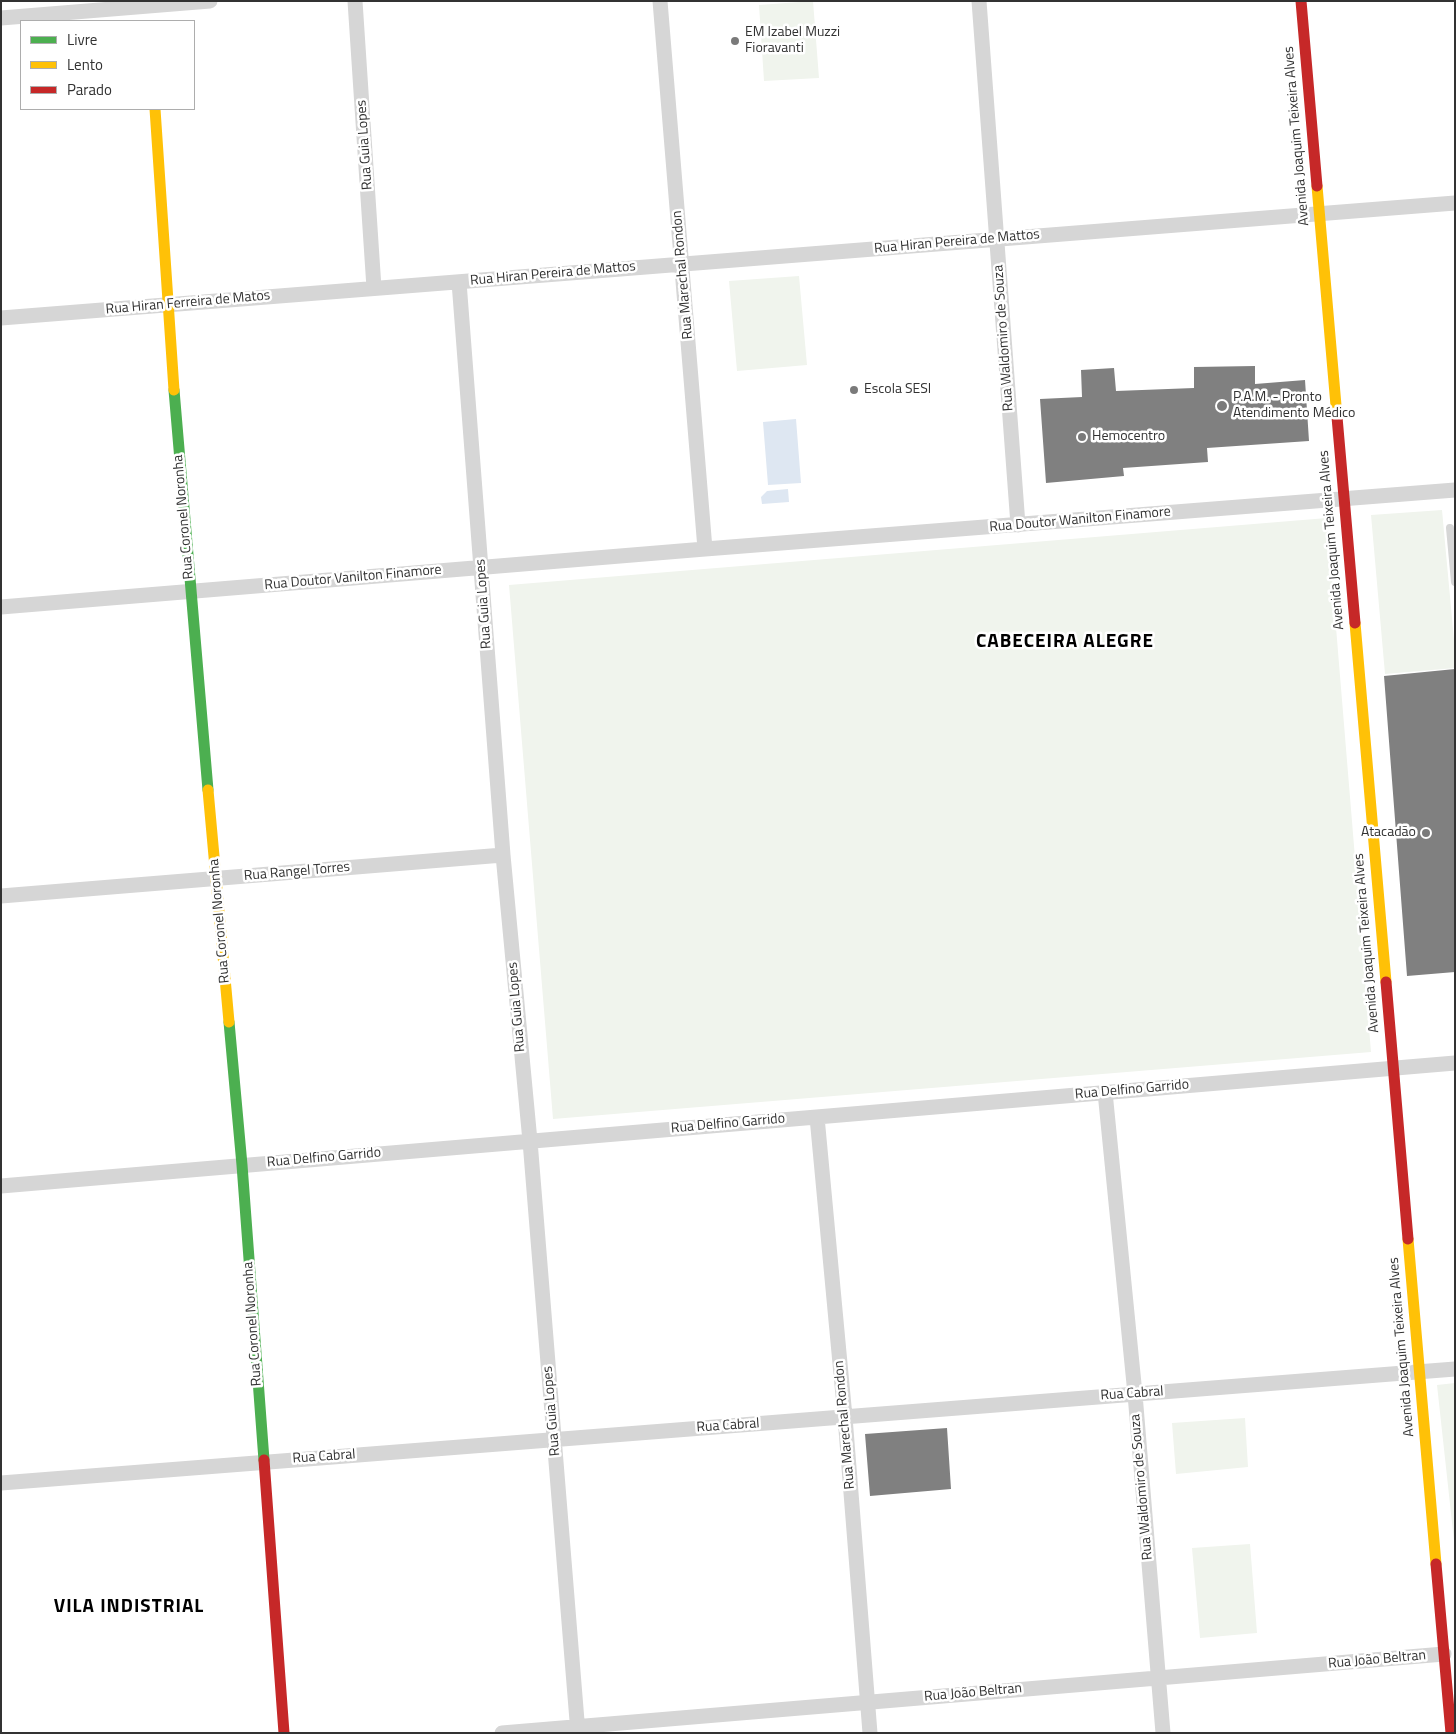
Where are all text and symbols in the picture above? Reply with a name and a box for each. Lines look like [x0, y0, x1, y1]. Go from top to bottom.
legend [20, 20, 195, 110]
place label: EM Izabel Muzzi Fioravanti [745, 25, 840, 58]
text: Livre [67, 28, 97, 51]
marker: EM Izabel Muzzi Fioravanti [729, 35, 741, 47]
street label: Avenida Joaquim Teixeira Alves [1281, 46, 1313, 226]
text: Lento [67, 53, 103, 76]
text: Parado [67, 78, 112, 101]
street label: Rua Guia Lopes [353, 99, 377, 191]
street label: Rua Marechal Rondon [669, 210, 697, 340]
street label: Rua Hiran Pereira de Mattos [873, 226, 1041, 258]
street label: Rua Hiran Pereira de Mattos [469, 258, 637, 290]
street label: Rua Waldomiro de Souza [991, 264, 1017, 412]
street label: Rua Hiran Ferreira de Matos [105, 287, 271, 319]
place label: Escola SESI [864, 382, 931, 398]
marker: Escola SESI [848, 384, 860, 396]
place label: P.A.M. - Pronto Atendimento Médico [1233, 390, 1355, 422]
marker: P.A.M. - Pronto Atendimento Médico [1215, 399, 1229, 413]
place label: Hemocentro [1092, 429, 1165, 445]
marker: Hemocentro [1076, 431, 1088, 443]
street label: Avenida Joaquim Teixeira Alves [1316, 450, 1348, 630]
street label: Rua Coronel Noronha [170, 454, 198, 580]
street label: Rua Doutor Wanilton Finamore [989, 504, 1171, 536]
street label: Rua Guia Lopes [472, 558, 496, 650]
street label: Rua Doutor Vanilton Finamore [264, 562, 442, 594]
district label: CABECEIRA ALEGRE [974, 631, 1156, 653]
place label: Atacadão [1361, 825, 1416, 841]
marker: Atacadão [1420, 827, 1432, 839]
street label: Avenida Joaquim Teixeira Alves [1351, 853, 1383, 1033]
street label: Rua Coronel Noronha [206, 858, 234, 984]
street label: Rua Rangel Torres [243, 859, 351, 885]
street label: Rua Guia Lopes [505, 961, 529, 1053]
street label: Rua Delfino Garrido [1074, 1077, 1190, 1103]
street label: Rua Delfino Garrido [670, 1111, 786, 1137]
street label: Rua Delfino Garrido [266, 1145, 382, 1171]
street label: Avenida Joaquim Teixeira Alves [1386, 1257, 1418, 1437]
street label: Rua Coronel Noronha [240, 1261, 266, 1387]
street label: Rua Marechal Rondon [831, 1360, 859, 1490]
street label: Rua Guia Lopes [540, 1365, 564, 1457]
street label: Rua Cabral [1100, 1383, 1164, 1405]
street label: Rua Waldomiro de Souza [1127, 1413, 1157, 1561]
street label: Rua Cabral [696, 1415, 760, 1437]
street label: Rua Cabral [292, 1446, 356, 1468]
district label: VILA INDISTRIAL [52, 1596, 206, 1618]
street label: Rua João Beltran [1327, 1647, 1427, 1673]
street label: Rua João Beltran [923, 1680, 1023, 1706]

